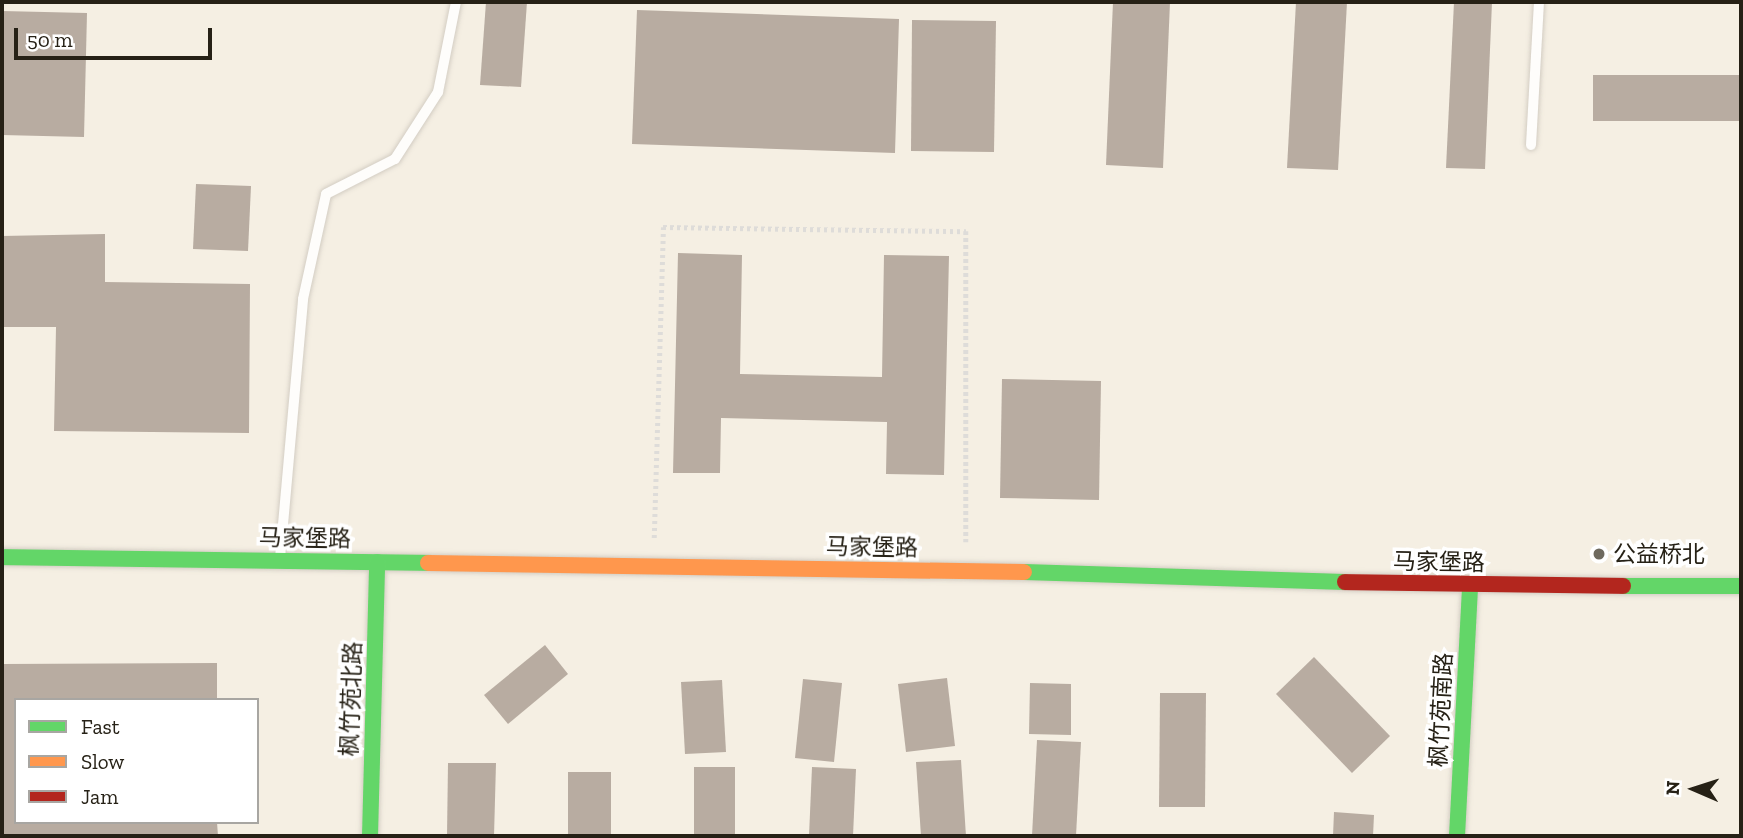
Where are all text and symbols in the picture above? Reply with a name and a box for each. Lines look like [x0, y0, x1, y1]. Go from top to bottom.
scale bar [18, 14, 215, 58]
text: 50 m [27, 27, 73, 52]
street label: 马家堡路 [259, 523, 351, 553]
street label: 马家堡路 [826, 532, 918, 562]
place label: 公益桥北 [1613, 540, 1705, 568]
marker: 公益桥北 [1591, 546, 1607, 562]
street label: 马家堡路 [1393, 547, 1485, 577]
street label: 枫竹苑北路 [335, 641, 367, 757]
street label: 枫竹苑南路 [1424, 652, 1458, 768]
legend [14, 698, 259, 824]
text: Fast [81, 714, 120, 739]
text: Slow [81, 749, 124, 774]
north arrow [1659, 754, 1729, 824]
text: N [1661, 780, 1684, 796]
text: Jam [81, 784, 118, 809]

